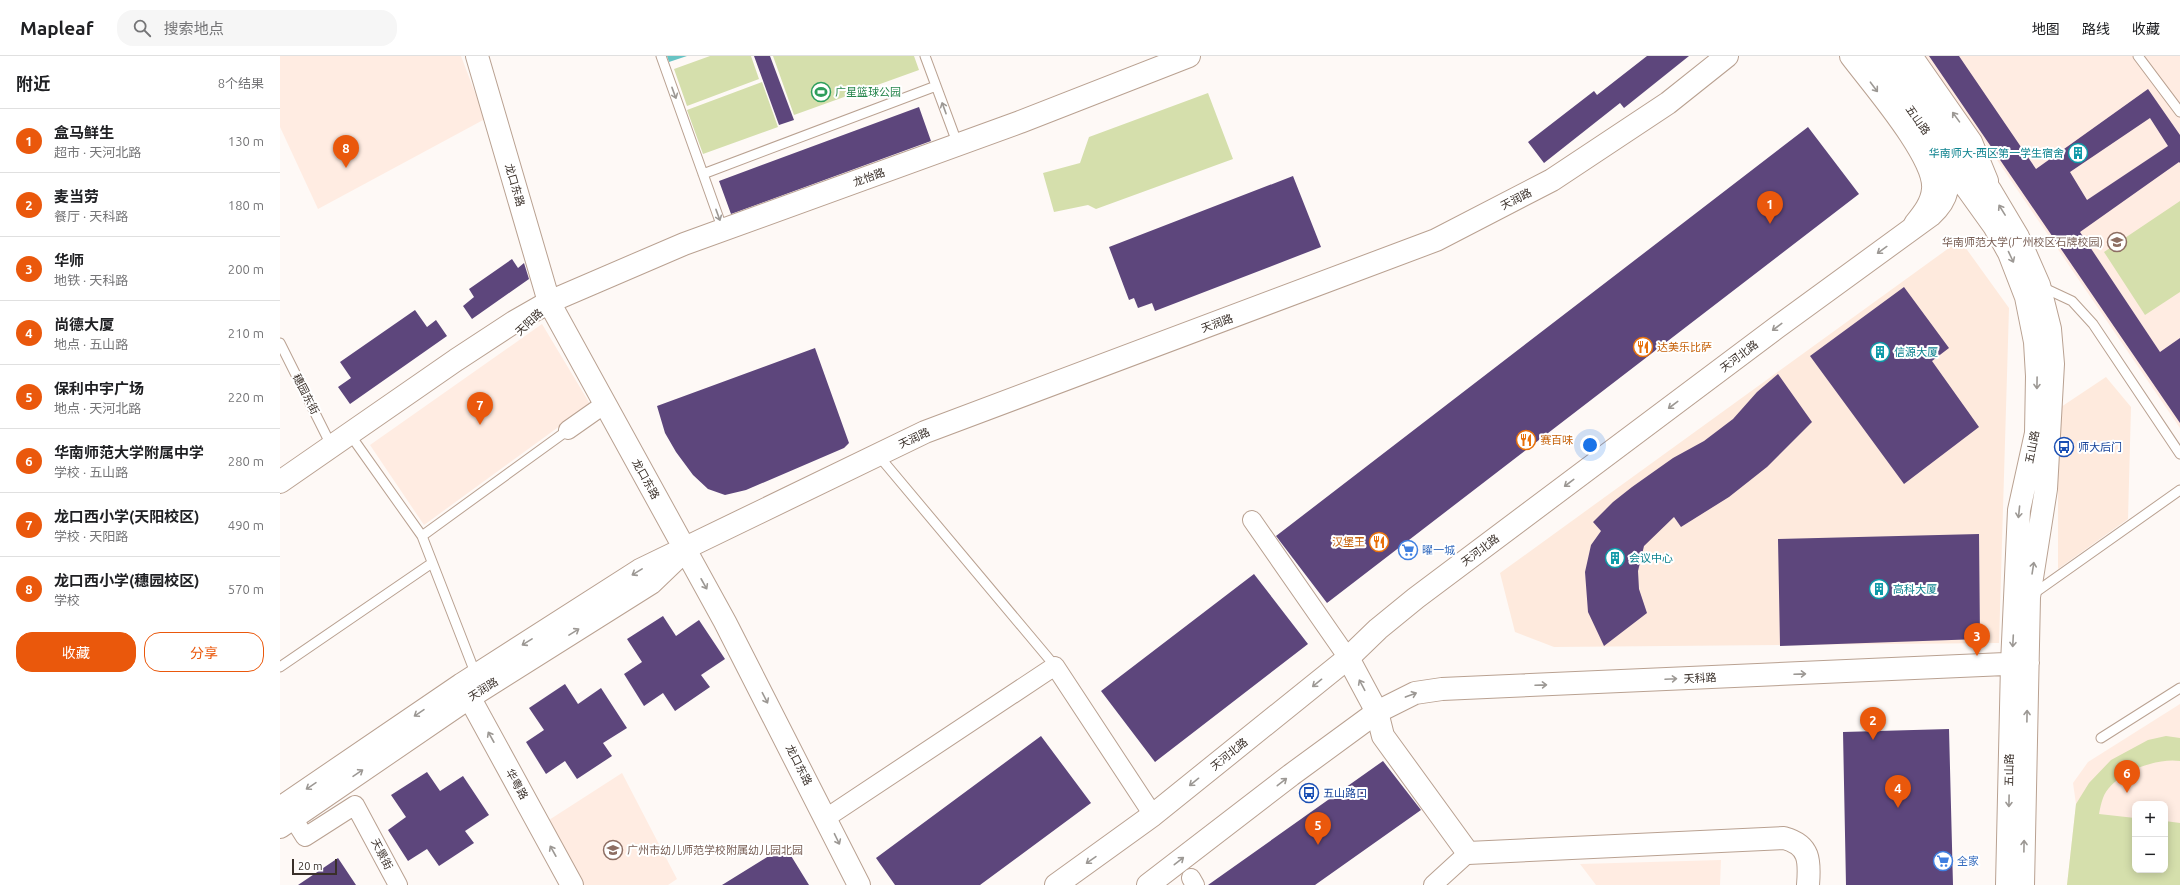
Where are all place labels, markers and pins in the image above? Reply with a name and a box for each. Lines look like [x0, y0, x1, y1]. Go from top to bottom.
sports icon: 广星篮球公园 [810, 81, 832, 103]
place label: 广星篮球公园 [835, 86, 901, 98]
pin: 8 [333, 135, 359, 168]
building icon: 华南师大-西区第一学生宿舍 [2067, 142, 2089, 164]
place label: 华南师大-西区第一学生宿舍 [1929, 147, 2064, 159]
pin: 1 [1757, 191, 1783, 224]
school or university icon: 华南师范大学(广州校区石牌校园) [2106, 231, 2128, 253]
place label: 华南师范大学(广州校区石牌校园) [1942, 236, 2103, 249]
restaurant icon: 达美乐比萨 [1632, 336, 1654, 358]
place label: 达美乐比萨 [1657, 341, 1712, 353]
building icon: 信源大厦 [1869, 341, 1891, 363]
place label: 信源大厦 [1894, 346, 1938, 358]
pin: 7 [467, 392, 493, 425]
restaurant icon: 赛百味 [1515, 429, 1537, 451]
place label: 赛百味 [1540, 434, 1573, 446]
bus stop icon: 师大后门 [2053, 436, 2075, 458]
place label: 师大后门 [2078, 441, 2122, 453]
restaurant icon: 汉堡王 [1368, 531, 1390, 553]
place label: 汉堡王 [1332, 536, 1365, 548]
supermarket icon: 曜一城 [1397, 539, 1419, 561]
place label: 曜一城 [1422, 544, 1455, 556]
building icon: 会议中心 [1604, 547, 1626, 569]
place label: 会议中心 [1629, 552, 1673, 564]
building icon: 高科大厦 [1868, 578, 1890, 600]
place label: 高科大厦 [1893, 583, 1937, 595]
pin: 3 [1964, 623, 1990, 656]
pin: 2 [1860, 707, 1886, 740]
pin: 6 [2114, 760, 2140, 793]
pin: 4 [1885, 775, 1911, 808]
bus stop icon: 五山路口 [1298, 782, 1320, 804]
place label: 五山路口 [1323, 787, 1367, 799]
pin: 5 [1305, 812, 1331, 845]
school or university icon: 广州市幼儿师范学校附属幼儿园北园 [602, 839, 624, 861]
place label: 广州市幼儿师范学校附属幼儿园北园 [627, 844, 803, 856]
supermarket icon: 全家 [1932, 850, 1954, 872]
place label: 全家 [1957, 855, 1979, 867]

